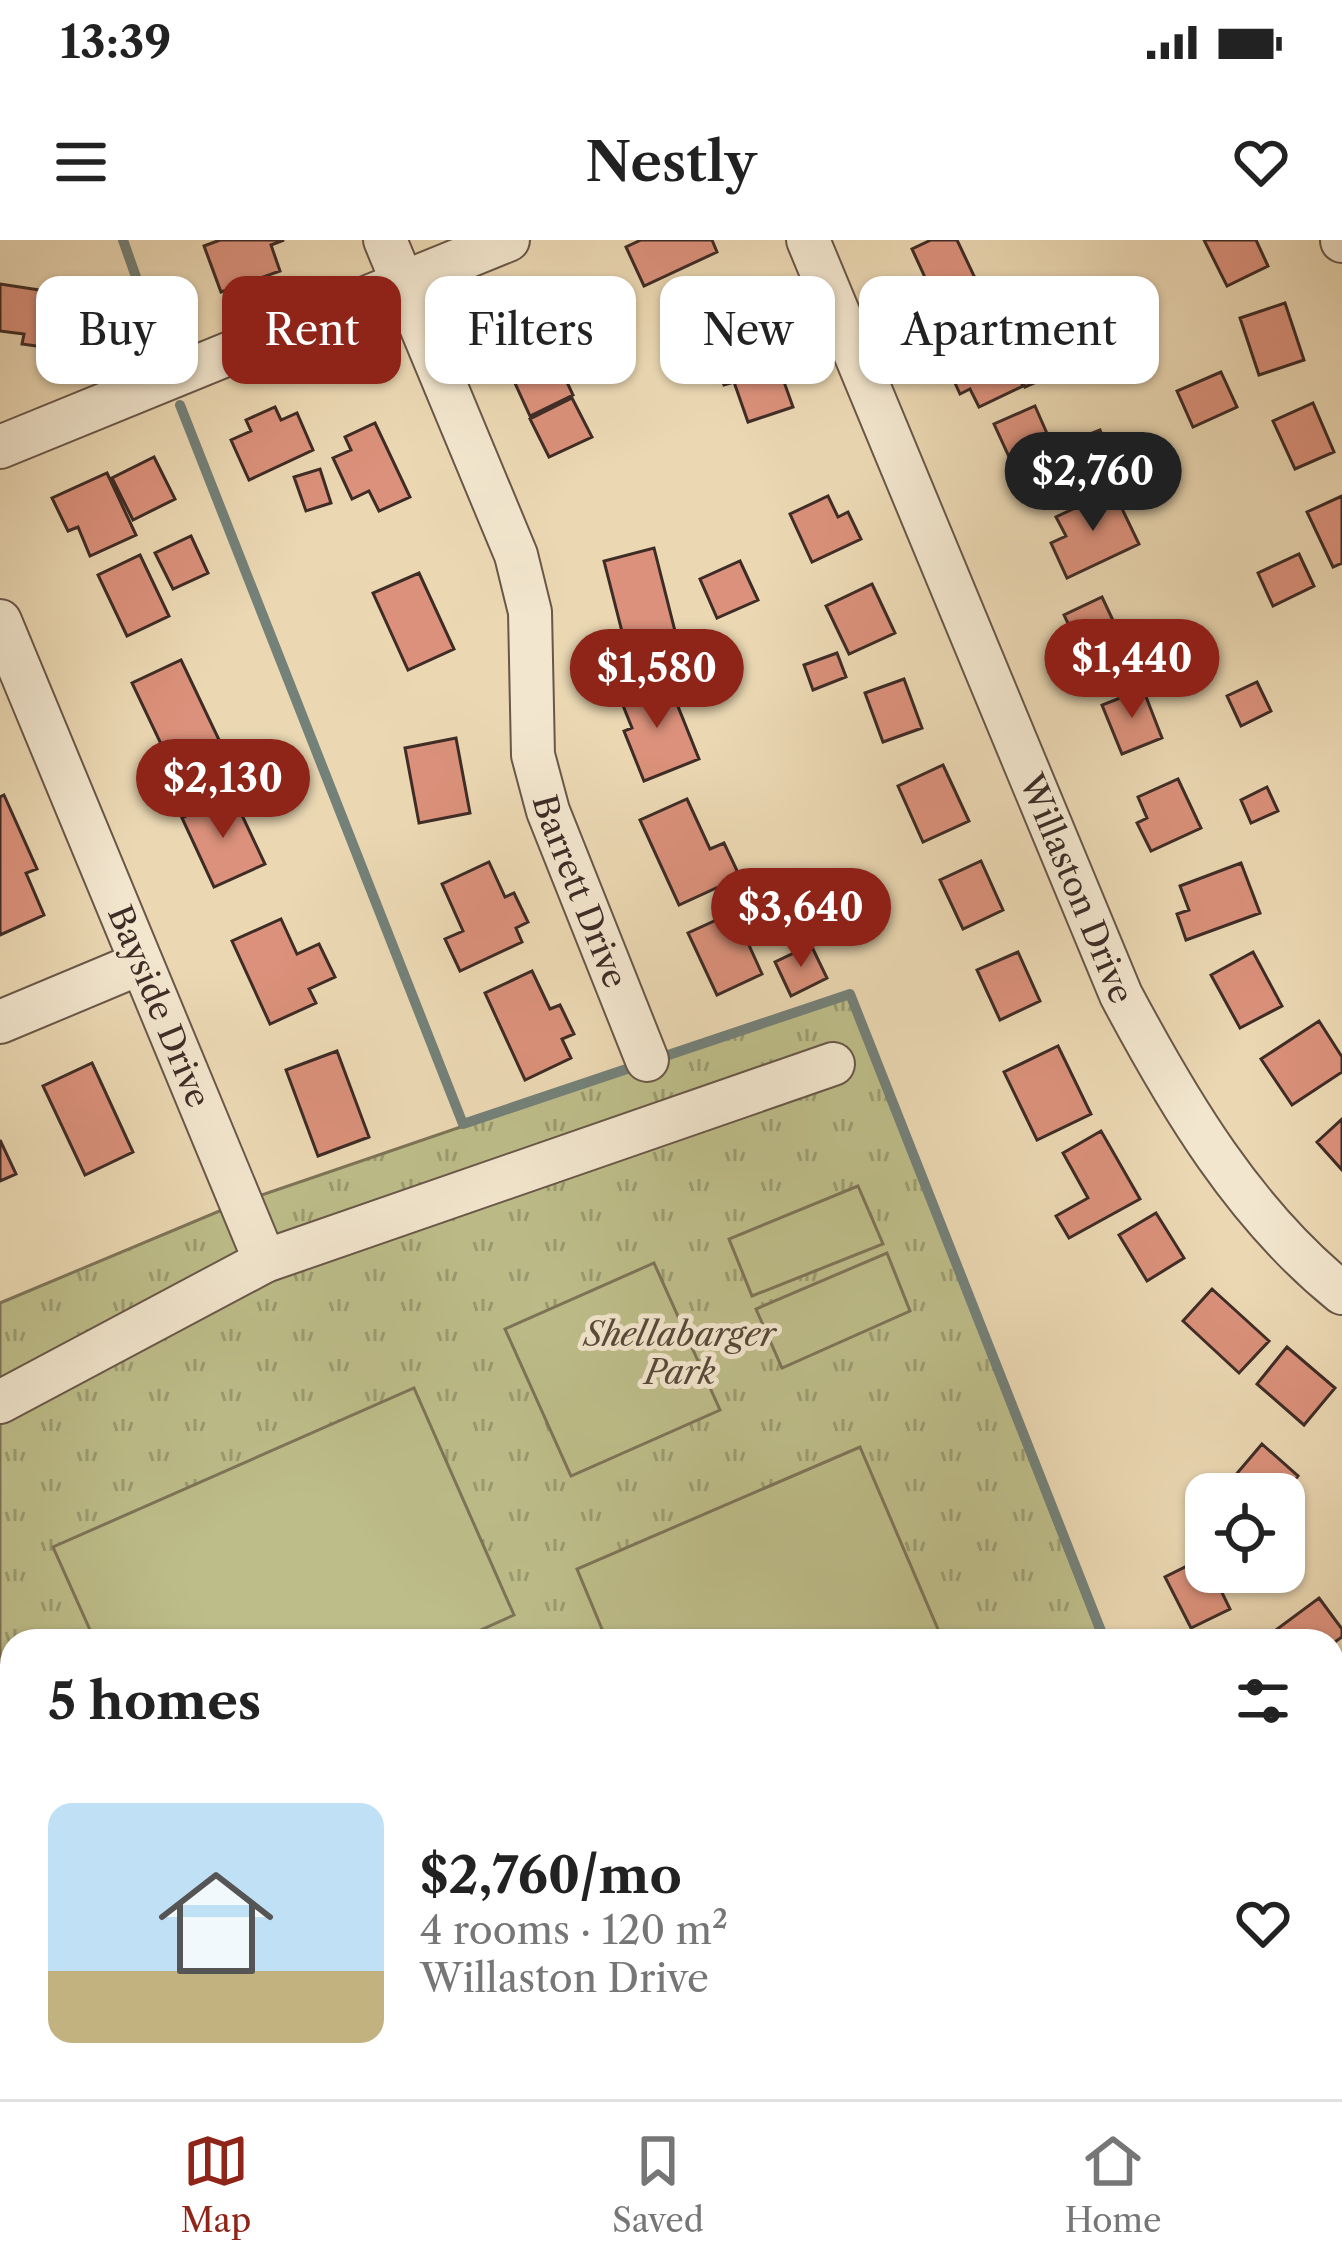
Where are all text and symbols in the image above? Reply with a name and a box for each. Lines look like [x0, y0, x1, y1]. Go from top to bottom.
text: 13:39 [60, 14, 171, 70]
icon: menu [48, 129, 114, 195]
text: Nestly [585, 129, 757, 195]
icon: heart [1228, 129, 1294, 195]
chip: Buy [36, 276, 198, 384]
chip: Rent [222, 276, 401, 384]
chip: Filters [425, 276, 636, 384]
chip: New [660, 276, 835, 384]
chip: Apartment [859, 276, 1159, 384]
pin: $2,760 [995, 432, 1191, 534]
text: $2,760 [1032, 447, 1154, 495]
pin: $1,440 [1034, 619, 1230, 721]
pin: $1,580 [559, 629, 755, 731]
text: $1,440 [1071, 634, 1193, 682]
text: $1,580 [597, 644, 717, 692]
pin: $2,130 [125, 739, 321, 841]
text: $2,130 [163, 754, 283, 802]
street label: Willaston Drive [1011, 767, 1143, 1009]
street label: Barrett Drive [524, 790, 637, 994]
pin: $3,640 [703, 868, 899, 970]
text: $3,640 [738, 883, 864, 931]
street label: Bayside Drive [99, 899, 220, 1113]
park label: Shellabarger Park [582, 1314, 778, 1393]
map controls [1185, 1473, 1305, 1593]
button: locate [1185, 1473, 1305, 1593]
icon: filters [1230, 1668, 1296, 1734]
text: 5 homes [48, 1670, 261, 1732]
text: $2,760/mo [420, 1844, 682, 1906]
icon: home [144, 1851, 288, 1995]
icon: heart [1230, 1890, 1296, 1956]
text: 4 rooms · 120 m² [420, 1906, 728, 1954]
text: Willaston Drive [420, 1954, 709, 2002]
tab: Map [180, 2128, 251, 2241]
tab: Saved [612, 2128, 704, 2241]
tab: Home [1065, 2128, 1162, 2241]

